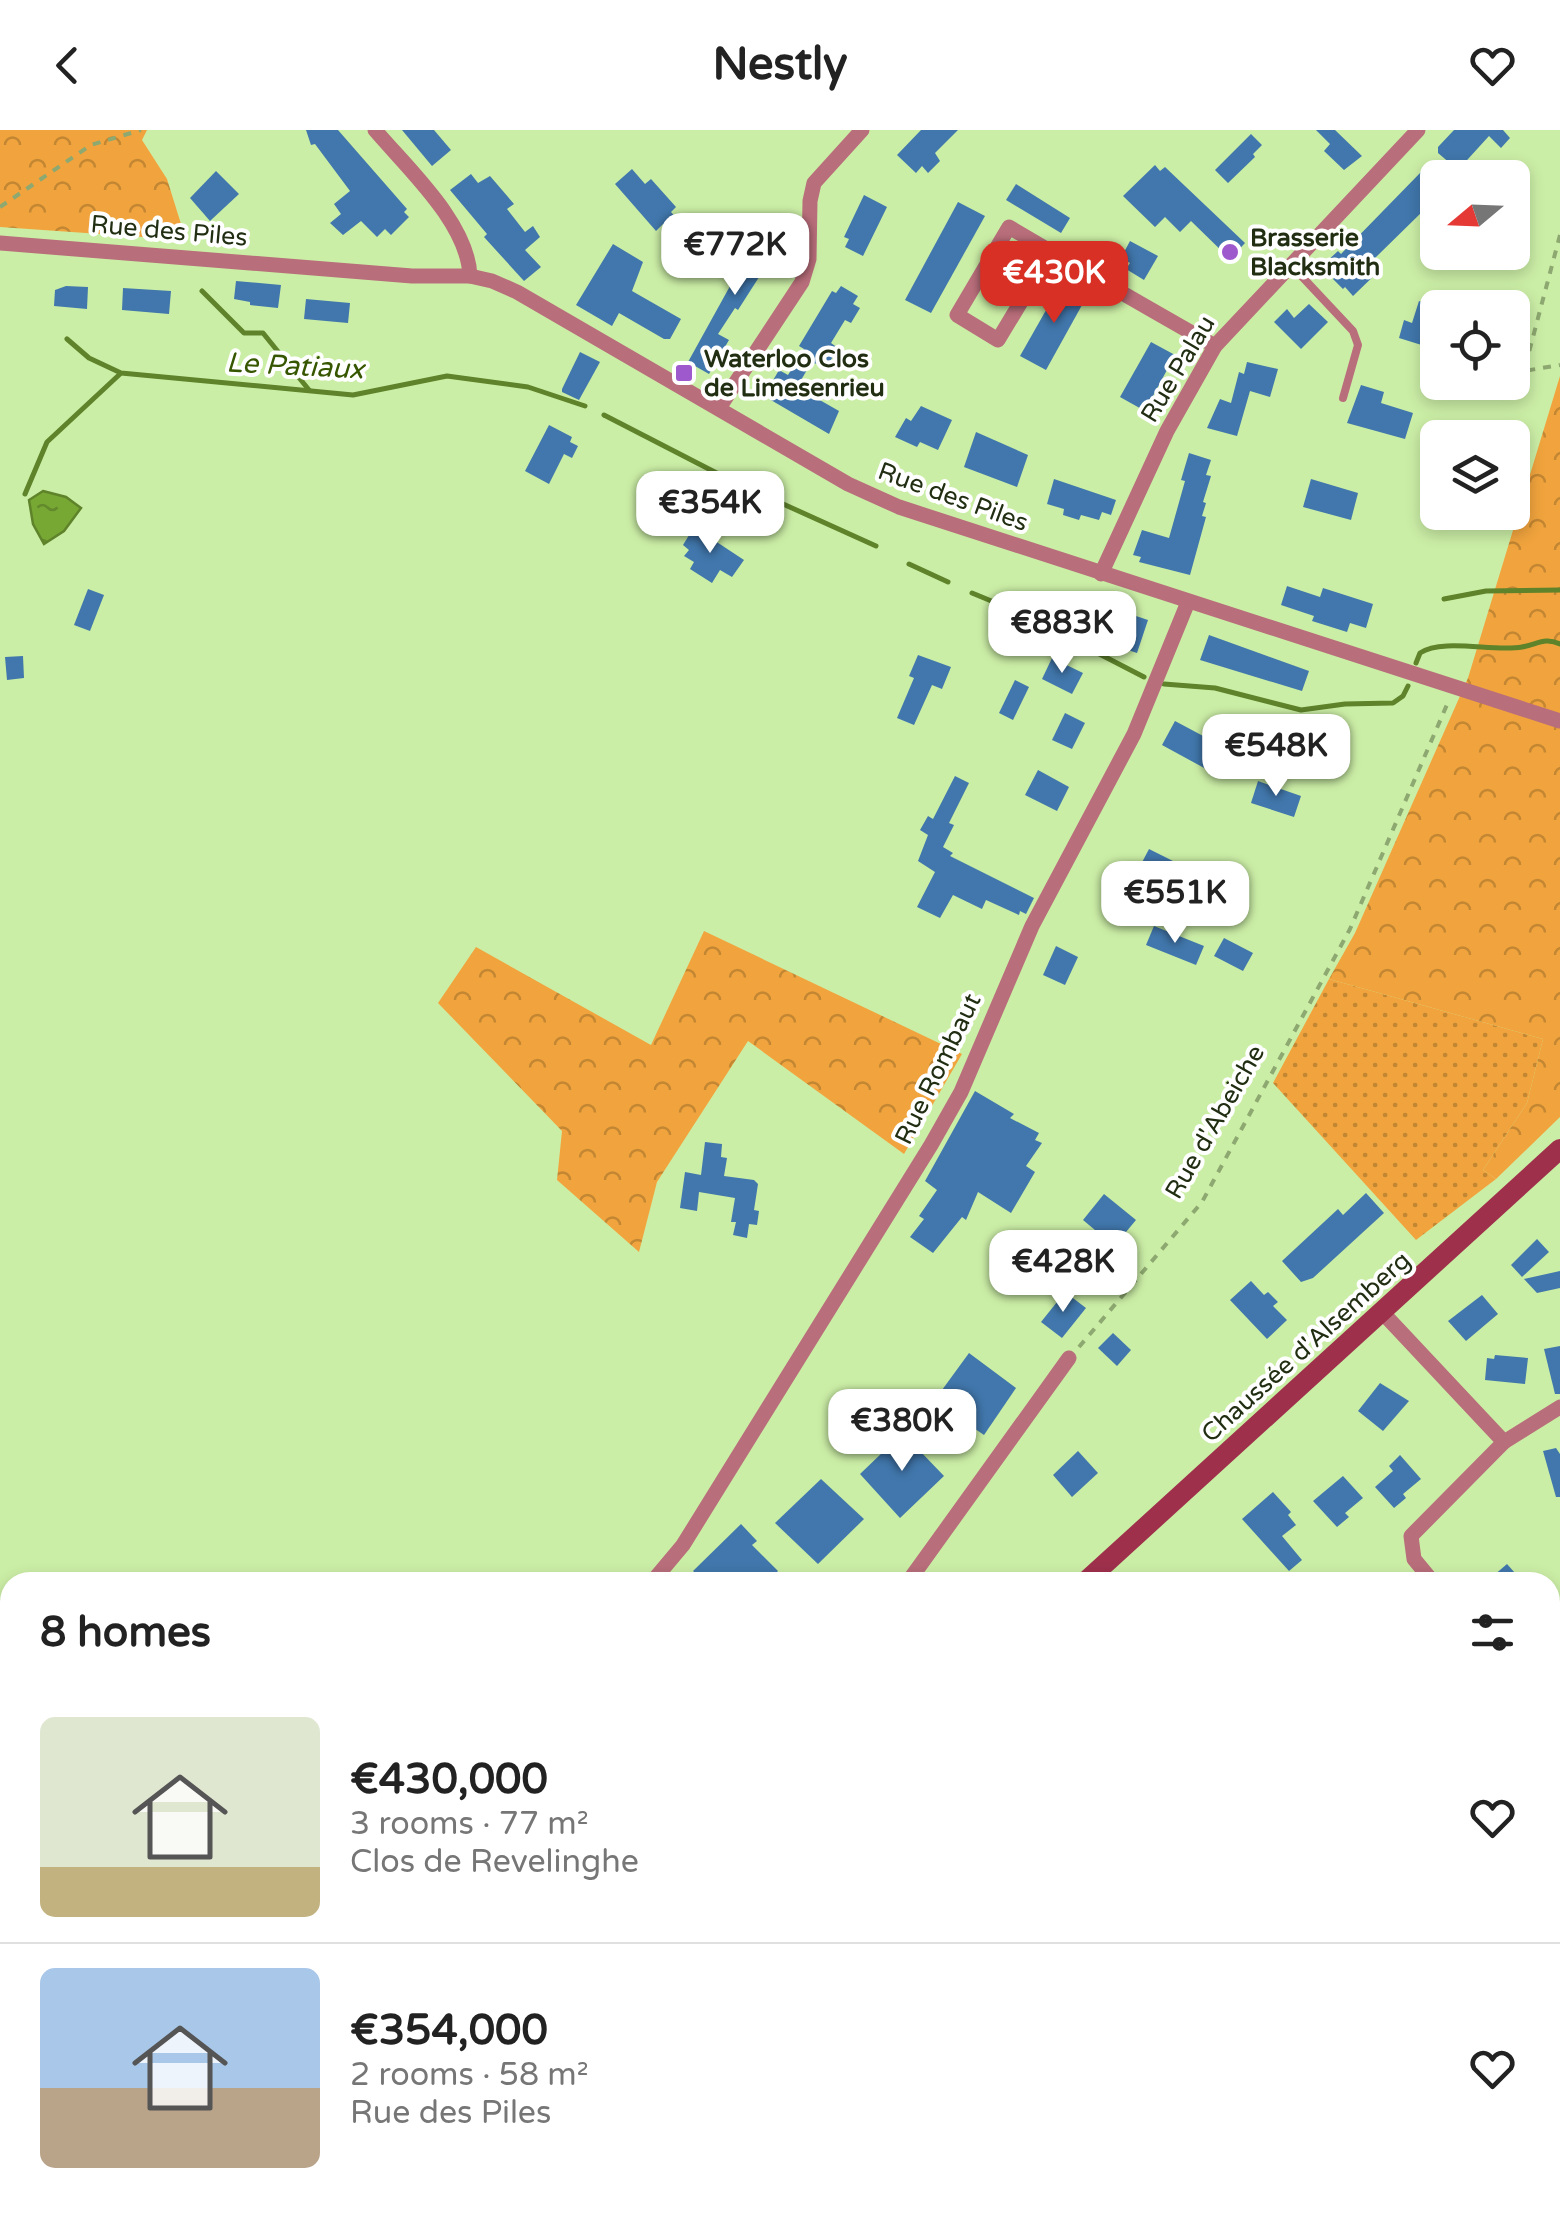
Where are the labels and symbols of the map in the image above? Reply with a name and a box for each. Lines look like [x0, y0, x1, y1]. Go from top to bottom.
north arrow [1420, 160, 1530, 270]
street label: Rue des Piles [89, 209, 249, 253]
pin: €772K [665, 213, 805, 298]
place label: Brasserie Blacksmith [1250, 223, 1380, 282]
pin: €430K [984, 241, 1124, 326]
marker: Brasserie Blacksmith [1219, 241, 1241, 263]
street label: Rue Palau [1134, 310, 1222, 428]
place label: Waterloo Clos de Limesenrieu [704, 344, 885, 403]
water label: Le Patiaux [225, 345, 368, 387]
marker: Waterloo Clos de Limesenrieu [673, 362, 695, 384]
street label: Rue des Piles [874, 456, 1032, 538]
pin: €354K [640, 471, 780, 556]
pin: €883K [992, 591, 1132, 676]
pin: €548K [1206, 714, 1346, 799]
pin: €551K [1105, 861, 1245, 946]
street label: Rue Rombaut [889, 988, 988, 1149]
street label: Rue d'Abeiche [1159, 1040, 1271, 1204]
pin: €428K [993, 1230, 1133, 1315]
street label: Chaussée d'Alsemberg [1195, 1245, 1417, 1449]
pin: €380K [832, 1389, 972, 1474]

